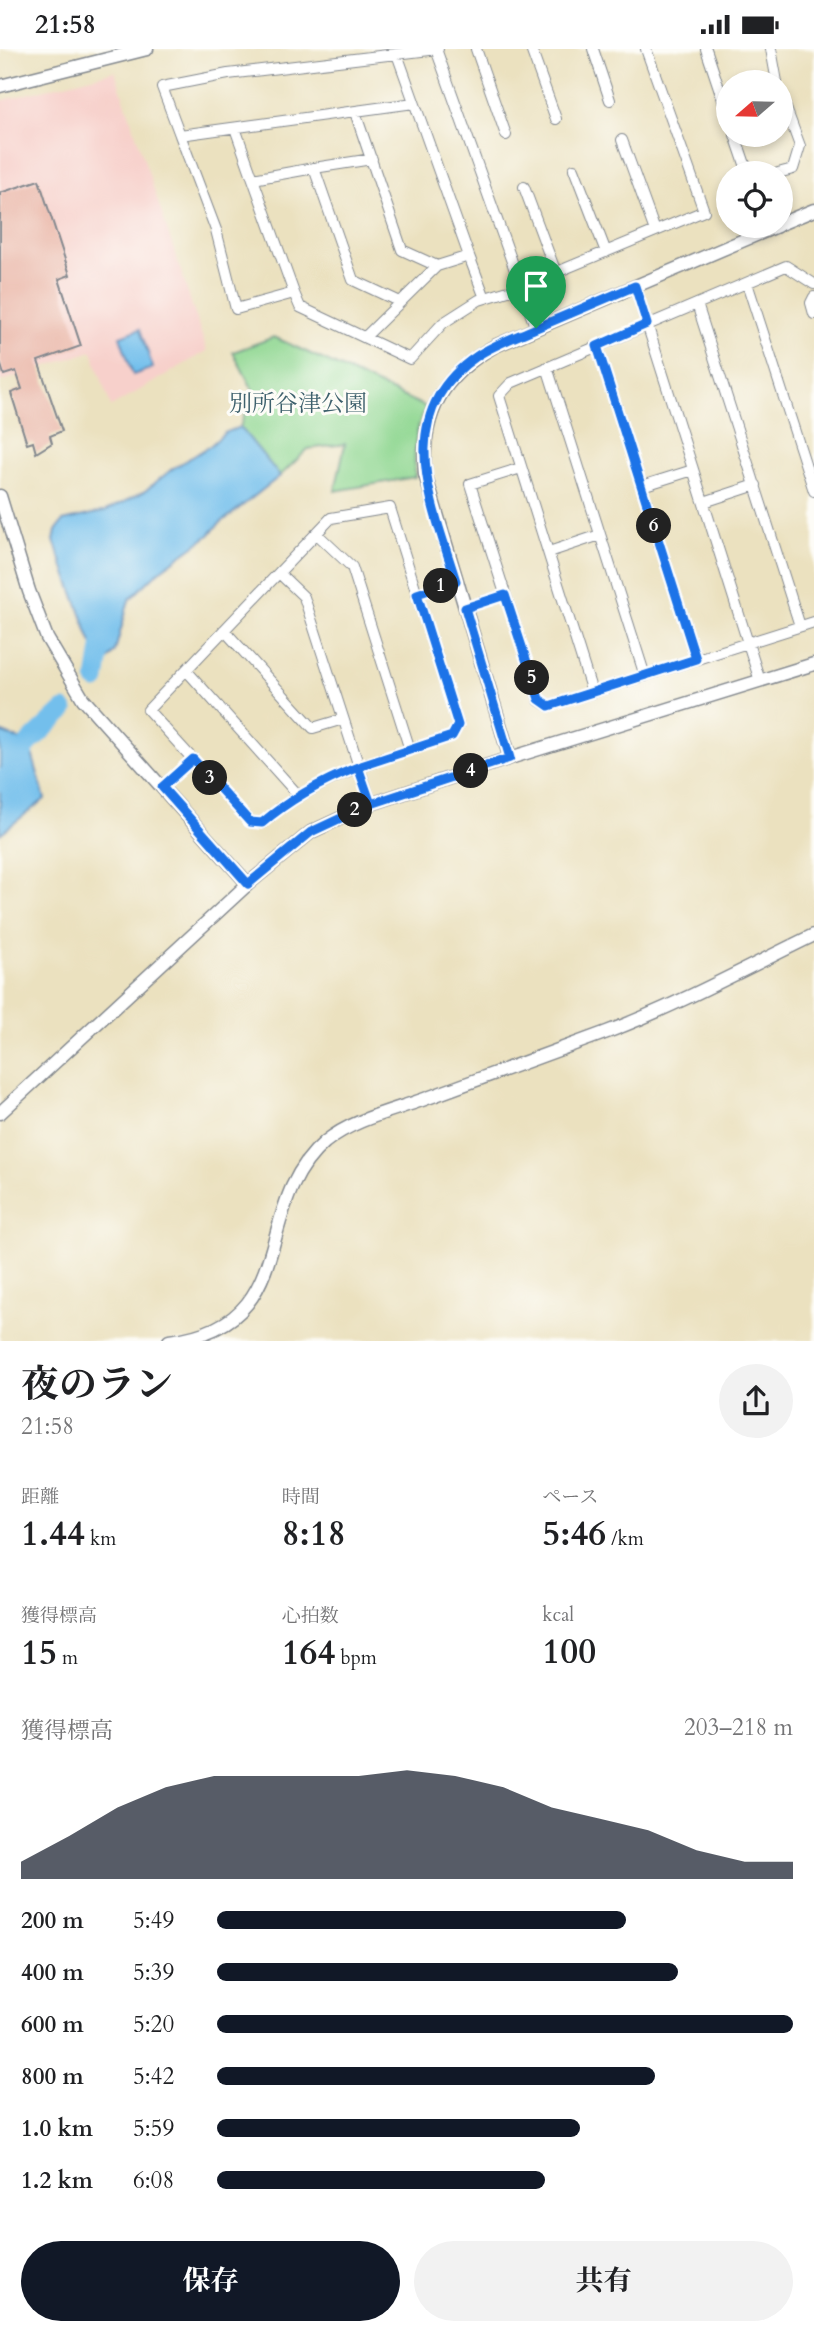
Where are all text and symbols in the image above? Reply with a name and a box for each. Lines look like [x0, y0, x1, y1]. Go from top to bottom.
text: 21:58 [35, 7, 96, 42]
north arrow [716, 70, 793, 147]
map controls [716, 70, 793, 238]
button: locate [716, 161, 793, 238]
pin [506, 256, 566, 328]
icon: arrive [517, 267, 555, 305]
park label: 別所谷津公園 [229, 388, 367, 419]
pin: 6 [636, 509, 672, 543]
text: 6 [649, 512, 658, 538]
pin: 1 [424, 569, 458, 603]
text: 1 [436, 572, 445, 598]
pin: 5 [514, 661, 550, 695]
text: 5 [527, 664, 536, 690]
pin: 4 [454, 753, 489, 789]
text: 4 [466, 757, 475, 783]
pin: 3 [192, 761, 228, 795]
text: 3 [205, 764, 214, 790]
pin: 2 [338, 793, 372, 827]
text: 2 [350, 796, 359, 822]
text: 夜のラン [21, 1359, 173, 1411]
button: share [719, 1364, 793, 1438]
text: 21:58 [21, 1411, 74, 1442]
text: 距離 [21, 1484, 59, 1510]
text: 時間 [282, 1484, 320, 1510]
text: ペース [542, 1484, 598, 1510]
text: 1.44 [21, 1510, 85, 1558]
text: 8:18 [282, 1510, 346, 1558]
text: 5:46 [542, 1510, 606, 1558]
text: km [85, 1526, 116, 1552]
text: /km [606, 1526, 644, 1552]
text: kcal [542, 1602, 574, 1628]
text: 獲得標高 [21, 1603, 97, 1629]
text: 心拍数 [282, 1603, 339, 1629]
text: 100 [542, 1628, 596, 1676]
text: 15 [21, 1629, 57, 1677]
text: 164 [282, 1629, 335, 1677]
text: m [57, 1645, 78, 1671]
text: bpm [335, 1645, 377, 1671]
text: 203–218 m [684, 1712, 793, 1743]
text: 獲得標高 [21, 1715, 113, 1746]
text: 200 m [21, 1905, 84, 1936]
text: 5:49 [133, 1905, 174, 1936]
text: 400 m [21, 1957, 84, 1988]
text: 5:39 [133, 1957, 174, 1988]
text: 600 m [21, 2009, 84, 2040]
text: 5:20 [133, 2009, 174, 2040]
text: 800 m [21, 2061, 84, 2092]
text: 5:42 [133, 2061, 174, 2092]
text: 1.0 km [21, 2113, 93, 2144]
text: 5:59 [133, 2113, 174, 2144]
text: 1.2 km [21, 2165, 93, 2196]
text: 6:08 [133, 2165, 174, 2196]
button: 保存 [21, 2241, 400, 2321]
button: 共有 [414, 2241, 793, 2321]

